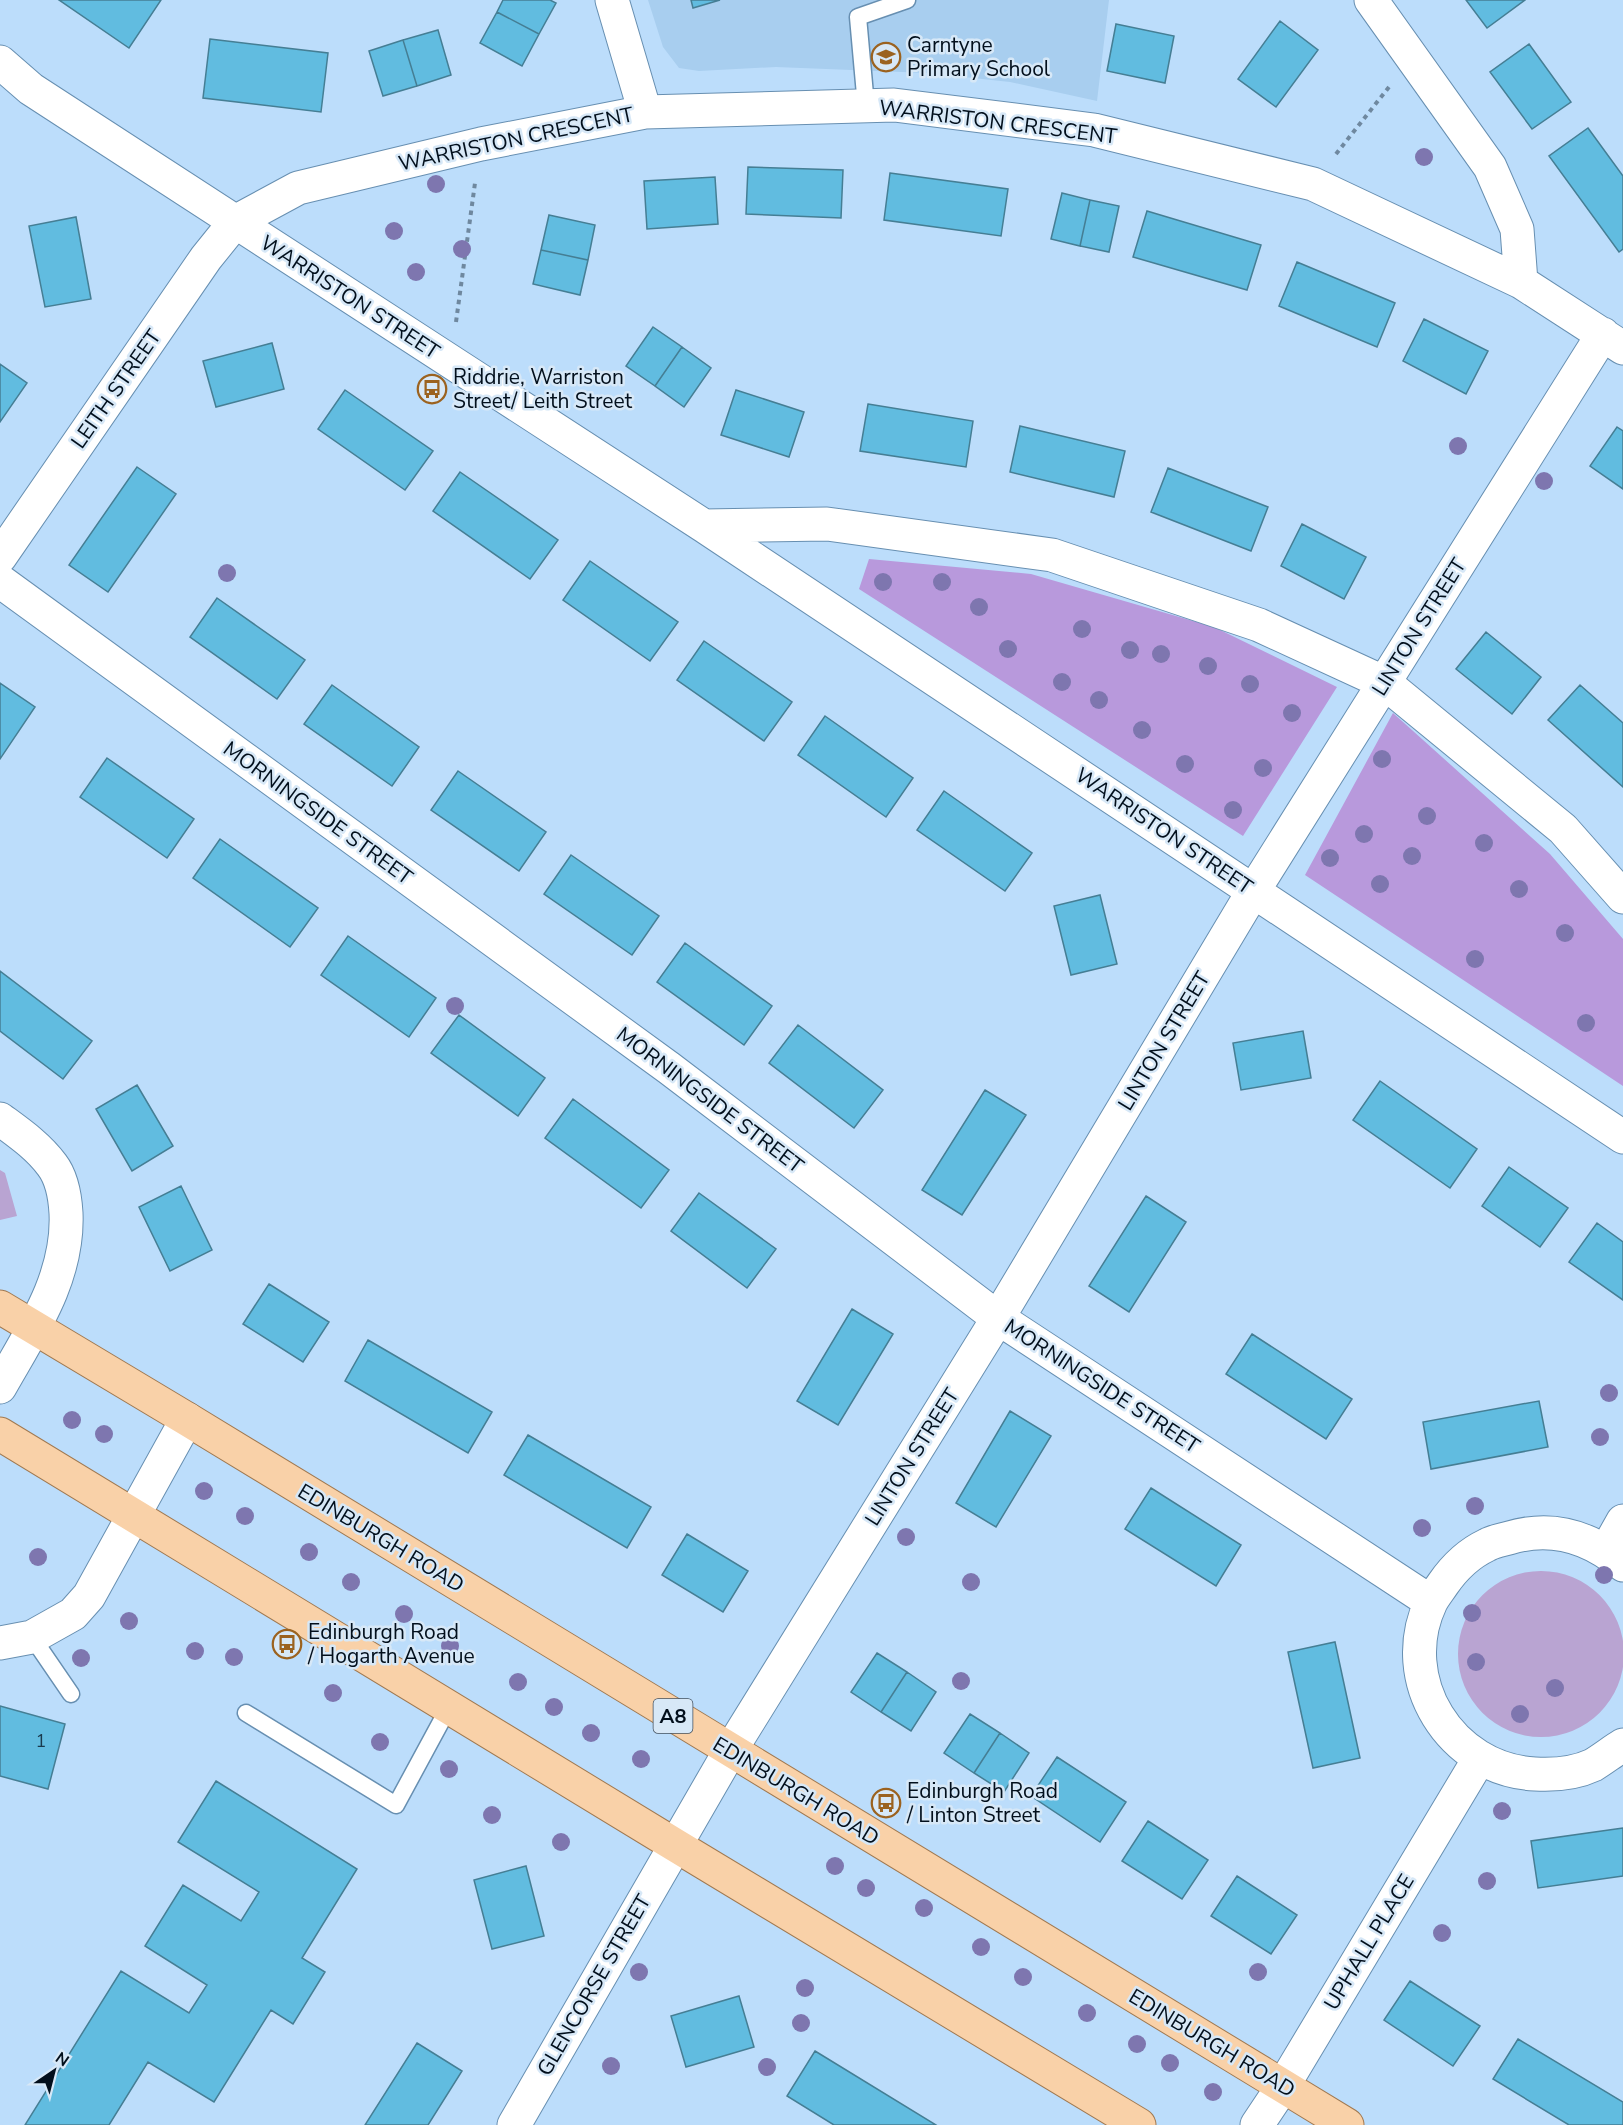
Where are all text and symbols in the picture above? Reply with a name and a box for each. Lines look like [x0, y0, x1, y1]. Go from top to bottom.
place label: Carntyne Primary School [907, 31, 1051, 83]
school or university icon: Carntyne Primary School [870, 41, 902, 73]
street label: WARRISTON CRESCENT [877, 93, 1119, 151]
street label: WARRISTON CRESCENT [396, 100, 637, 178]
street label: WARRISTON STREET [255, 229, 445, 366]
street label: LEITH STREET [65, 324, 168, 454]
place label: Riddrie, Warriston Street/ Leith Street [453, 363, 633, 415]
bus stop icon: Riddrie, Warriston Street/ Leith Street [416, 373, 448, 405]
street label: LINTON STREET [1365, 553, 1473, 701]
street label: MORNINGSIDE STREET [218, 735, 419, 891]
street label: WARRISTON STREET [1070, 761, 1258, 901]
street label: LINTON STREET [1112, 966, 1217, 1116]
street label: MORNINGSIDE STREET [611, 1020, 810, 1180]
street label: MORNINGSIDE STREET [999, 1312, 1205, 1460]
street label: LINTON STREET [858, 1383, 966, 1531]
street label: EDINBURGH ROAD [293, 1477, 469, 1599]
place label: Edinburgh Road / Hogarth Avenue [307, 1618, 475, 1670]
bus stop icon: Edinburgh Road / Hogarth Avenue [271, 1628, 303, 1660]
road number: A8 [654, 1699, 692, 1733]
house number: 1 [36, 1729, 46, 1753]
street label: EDINBURGH ROAD [708, 1730, 884, 1852]
place label: Edinburgh Road / Linton Street [906, 1777, 1058, 1829]
bus stop icon: Edinburgh Road / Linton Street [870, 1787, 902, 1819]
street label: UPHALL PLACE [1317, 1869, 1421, 2015]
street label: GLENCORSE STREET [531, 1889, 658, 2081]
street label: EDINBURGH ROAD [1124, 1982, 1300, 2104]
north arrow [24, 2041, 84, 2101]
text: N [51, 2047, 73, 2072]

